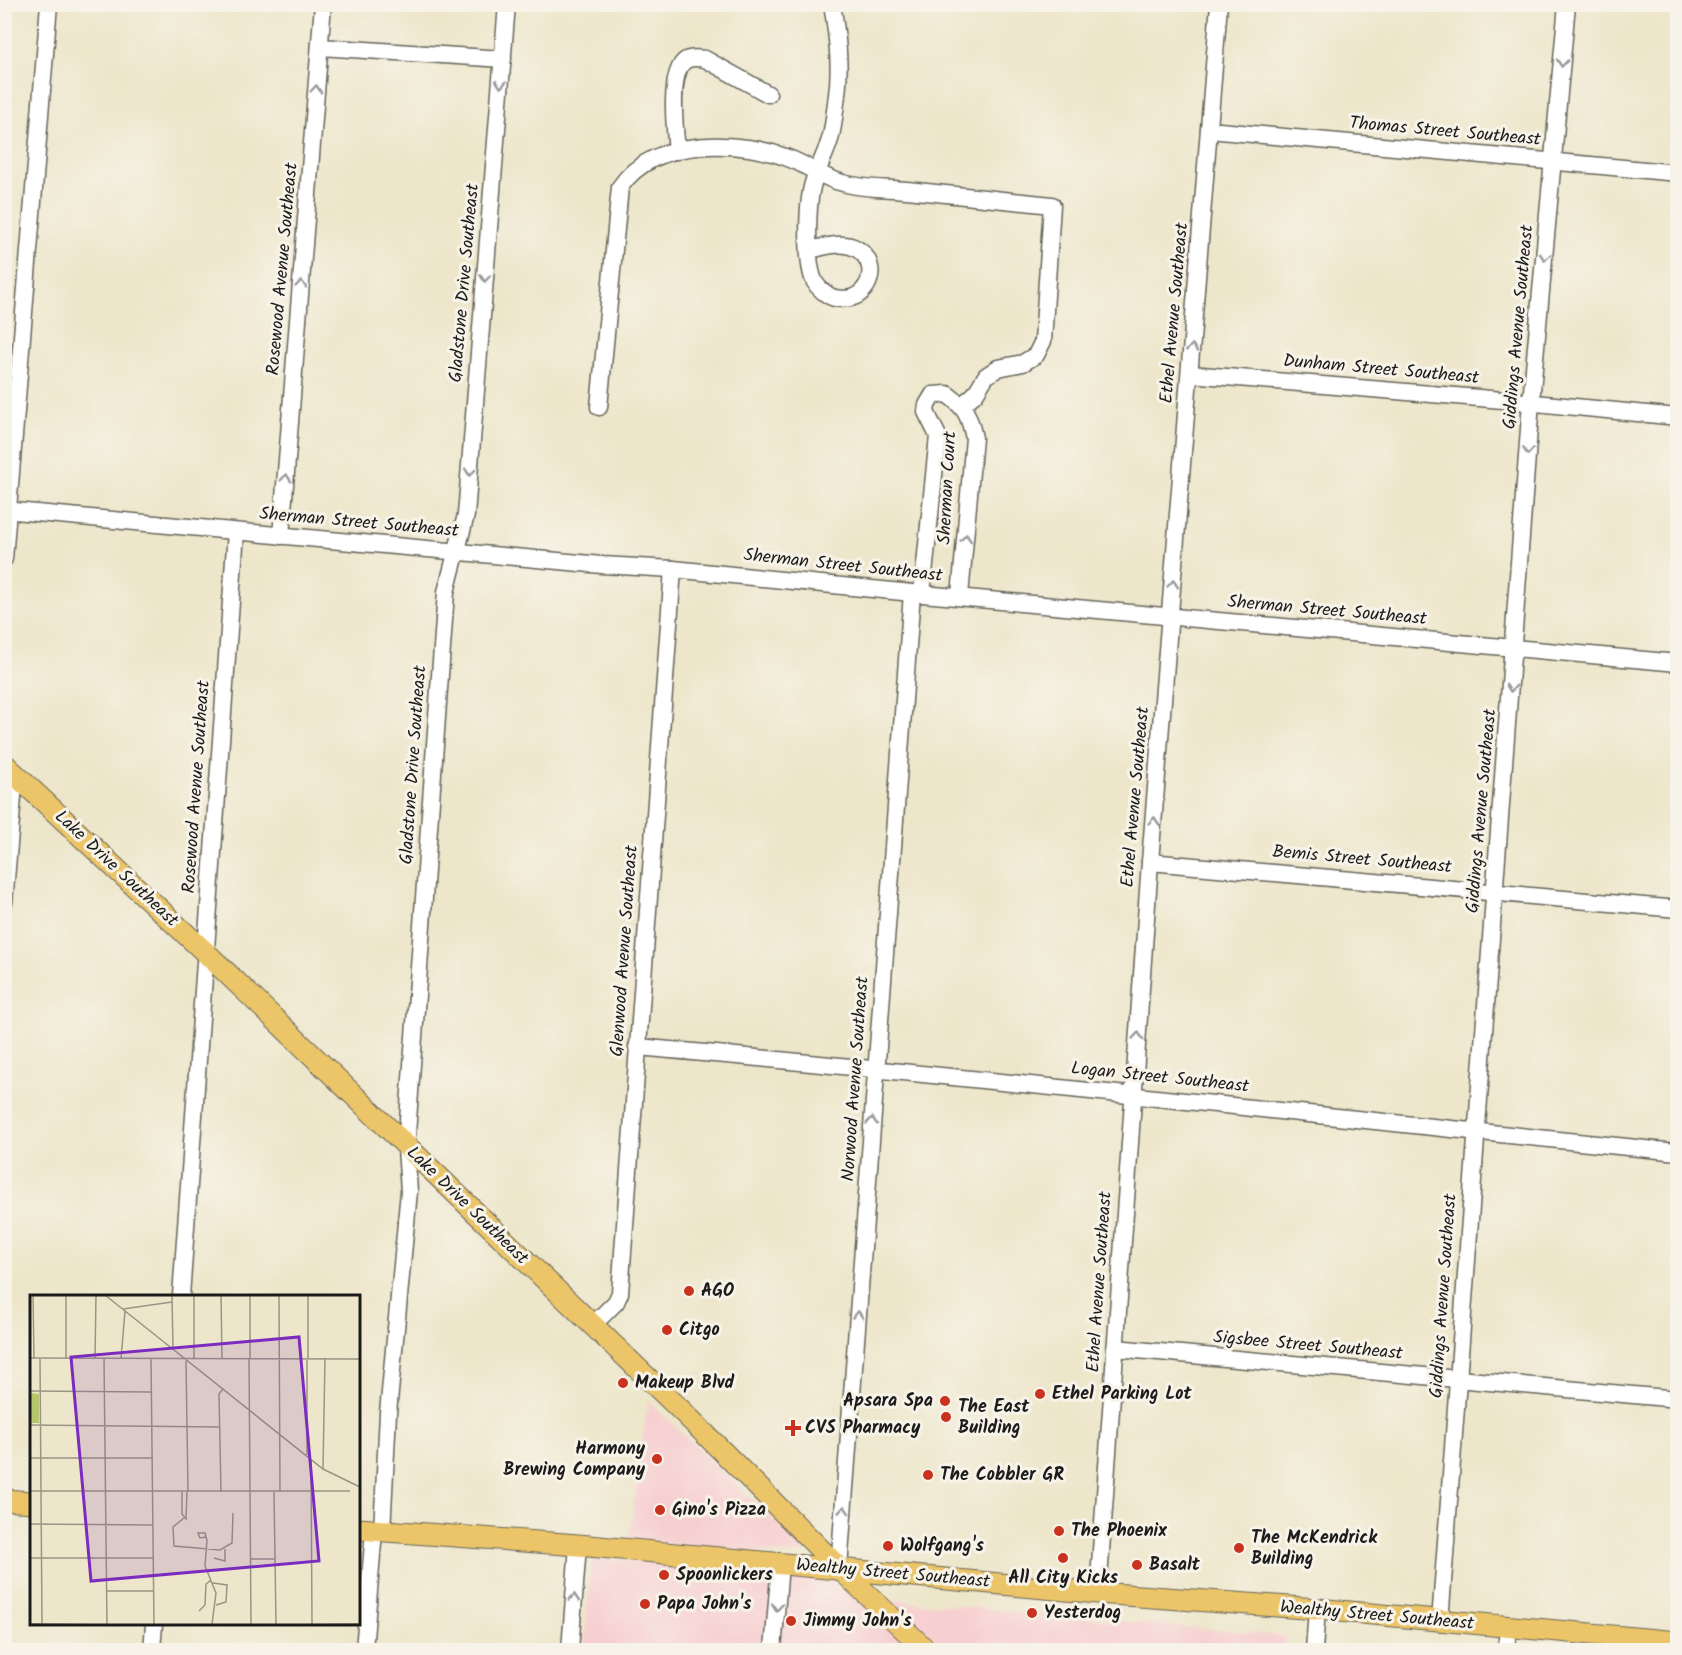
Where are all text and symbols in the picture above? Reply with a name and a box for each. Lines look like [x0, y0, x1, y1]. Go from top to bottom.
one-way arrow [1556, 58, 1569, 67]
one-way arrow [495, 79, 508, 88]
one-way arrow [310, 85, 323, 94]
street label: Thomas Street Southeast [1348, 109, 1543, 155]
street label: Rosewood Avenue Southeast [259, 160, 307, 377]
street label: Gladstone Drive Southeast [442, 181, 488, 384]
street label: Ethel Avenue Southeast [1153, 220, 1197, 405]
street label: Giddings Avenue Southeast [1496, 223, 1542, 430]
one-way arrow [1539, 253, 1552, 262]
one-way arrow [479, 274, 492, 283]
one-way arrow [294, 279, 307, 288]
one-way arrow [1185, 344, 1198, 353]
street label: Dunham Street Southeast [1282, 347, 1481, 393]
street label: Sherman Court [931, 430, 966, 545]
one-way arrow [1522, 447, 1535, 456]
one-way arrow [464, 468, 477, 477]
one-way arrow [279, 473, 292, 482]
street label: Sherman Street Southeast [258, 500, 461, 546]
one-way arrow [959, 534, 972, 543]
street label: Sherman Street Southeast [742, 541, 945, 591]
one-way arrow [1166, 580, 1179, 589]
street label: Sherman Street Southeast [1226, 588, 1429, 634]
street label: Gladstone Drive Southeast [393, 663, 435, 866]
street label: Rosewood Avenue Southeast [175, 679, 219, 894]
one-way arrow [1505, 683, 1518, 692]
street label: Ethel Avenue Southeast [1114, 704, 1158, 889]
street label: Giddings Avenue Southeast [1459, 707, 1505, 914]
street label: Lake Drive Southeast [47, 804, 185, 935]
one-way arrow [1147, 816, 1160, 825]
street label: Bemis Street Southeast [1271, 838, 1454, 882]
street label: Glenwood Avenue Southeast [603, 843, 647, 1058]
street label: Norwood Avenue Southeast [834, 975, 878, 1182]
one-way arrow [1131, 1031, 1144, 1040]
street label: Logan Street Southeast [1070, 1054, 1251, 1102]
one-way arrow [866, 1116, 879, 1125]
street label: Lake Drive Southeast [399, 1140, 536, 1273]
street label: Ethel Avenue Southeast [1079, 1190, 1121, 1373]
street label: Giddings Avenue Southeast [1422, 1192, 1466, 1399]
place label: AGO [701, 1277, 734, 1306]
marker: AGO [682, 1284, 696, 1298]
inset map [30, 1295, 360, 1625]
one-way arrow [851, 1311, 864, 1320]
place label: Citgo [679, 1316, 720, 1345]
marker: Citgo [660, 1323, 674, 1337]
street label: Sigsbee Street Southeast [1212, 1323, 1405, 1369]
place label: Makeup Blvd [635, 1369, 734, 1398]
marker: Makeup Blvd [616, 1376, 630, 1390]
place label: Ethel Parking Lot [1052, 1380, 1192, 1409]
place label: Apsara Spa [843, 1387, 933, 1416]
marker: Ethel Parking Lot [1033, 1387, 1047, 1401]
place label: The East Building [958, 1393, 1030, 1443]
marker: Apsara Spa [938, 1394, 952, 1408]
marker: The East Building [939, 1410, 953, 1424]
place label: CVS Pharmacy [805, 1414, 921, 1443]
marker: CVS Pharmacy [786, 1421, 800, 1435]
place label: Harmony Brewing Company [503, 1435, 646, 1485]
marker: Harmony Brewing Company [650, 1452, 664, 1466]
place label: The Cobbler GR [940, 1461, 1064, 1490]
marker: The Cobbler GR [921, 1468, 935, 1482]
place label: Gino's Pizza [672, 1496, 766, 1525]
marker: Gino's Pizza [653, 1503, 667, 1517]
one-way arrow [837, 1505, 850, 1514]
place label: The Phoenix [1071, 1517, 1167, 1546]
marker: The Phoenix [1052, 1524, 1066, 1538]
place label: The McKendrick Building [1251, 1524, 1378, 1574]
place label: Wolfgang's [900, 1532, 984, 1561]
marker: Wolfgang's [881, 1539, 895, 1553]
marker: The McKendrick Building [1232, 1541, 1246, 1555]
street label: Wealthy Street Southeast [795, 1551, 992, 1597]
marker: All City Kicks [1056, 1551, 1070, 1565]
place label: Basalt [1149, 1551, 1201, 1580]
marker: Basalt [1130, 1558, 1144, 1572]
place label: Spoonlickers [676, 1561, 773, 1590]
place label: All City Kicks [1008, 1564, 1118, 1593]
marker: Spoonlickers [657, 1568, 671, 1582]
place label: Papa John's [657, 1590, 752, 1619]
one-way arrow [567, 1593, 580, 1602]
street label: Wealthy Street Southeast [1279, 1593, 1476, 1639]
marker: Papa John's [638, 1597, 652, 1611]
place label: Yesterdog [1044, 1599, 1121, 1628]
one-way arrow [770, 1603, 783, 1612]
marker: Yesterdog [1025, 1606, 1039, 1620]
place label: Jimmy John's [803, 1607, 912, 1636]
marker: Jimmy John's [784, 1614, 798, 1628]

